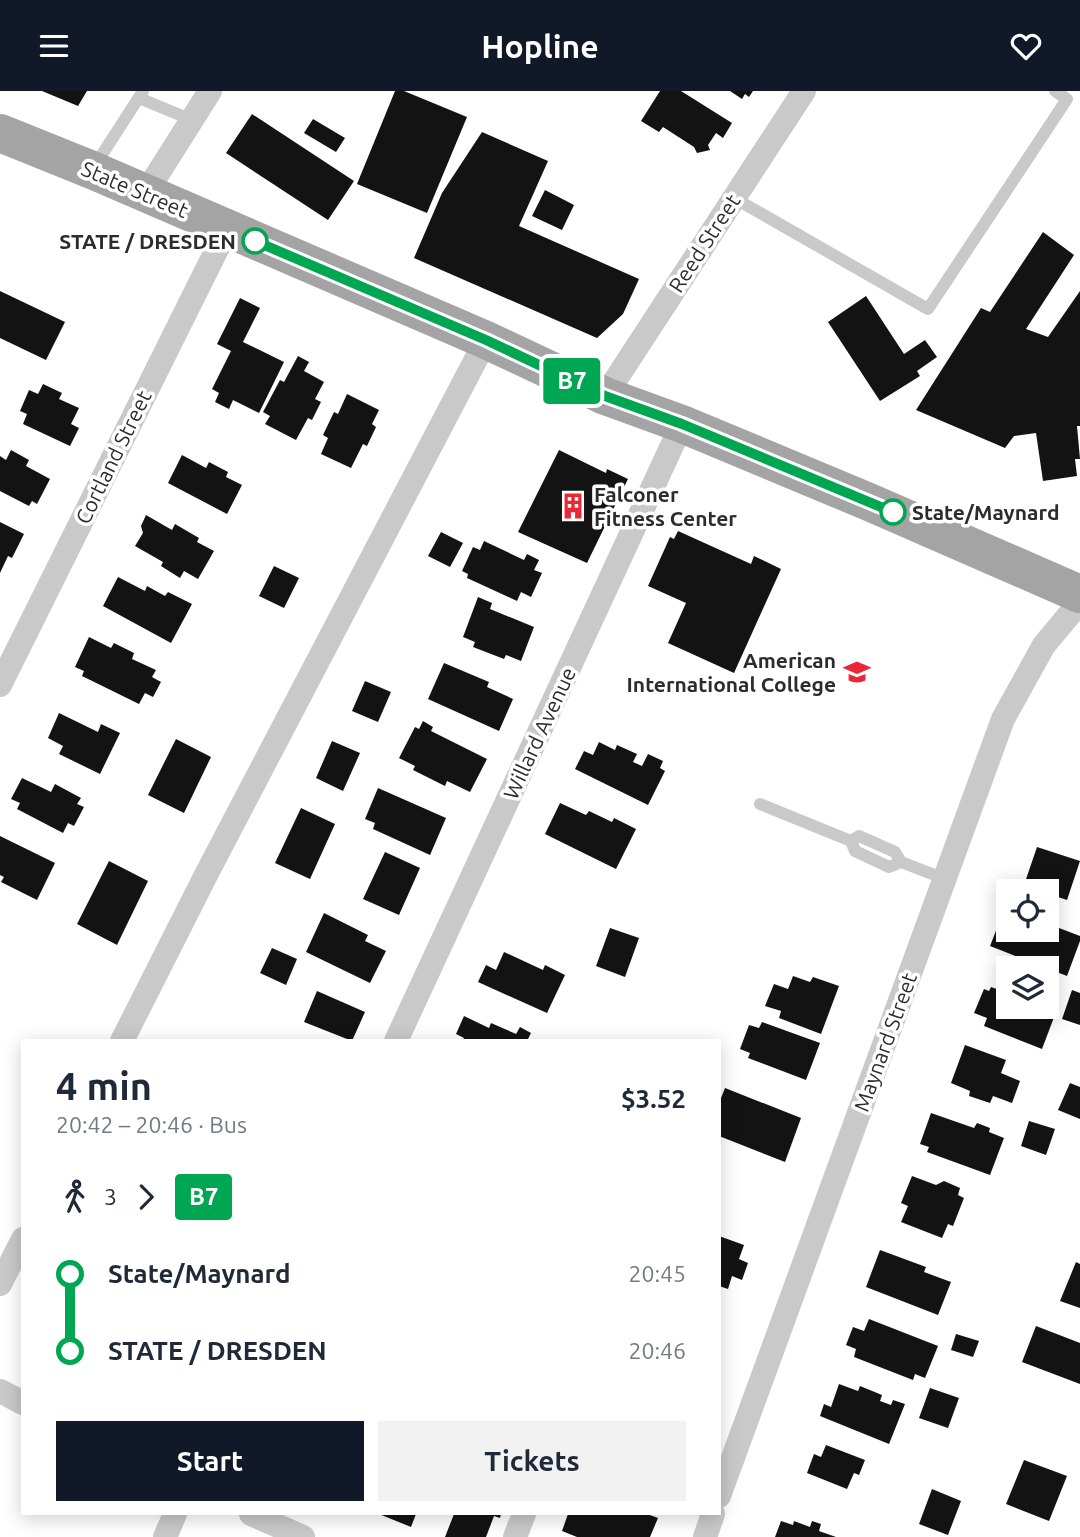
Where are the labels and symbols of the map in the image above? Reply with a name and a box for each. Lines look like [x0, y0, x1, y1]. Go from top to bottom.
street label: State Street [78, 156, 192, 222]
street label: Reed Street [663, 190, 745, 296]
marker: STATE / DRESDEN [242, 228, 268, 254]
place label: STATE / DRESDEN [59, 229, 236, 253]
line badge: B7 [540, 358, 604, 404]
street label: Cortland Street [70, 386, 156, 528]
place label: Falconer Fitness Center [594, 482, 737, 530]
building icon: Falconer Fitness Center [558, 491, 588, 521]
marker: State/Maynard [880, 499, 906, 525]
place label: State/Maynard [912, 500, 1059, 524]
place label: American International College [627, 648, 836, 696]
school or university icon: American International College [842, 657, 872, 687]
street label: Willard Avenue [498, 663, 580, 803]
street label: Maynard Street [849, 969, 921, 1115]

